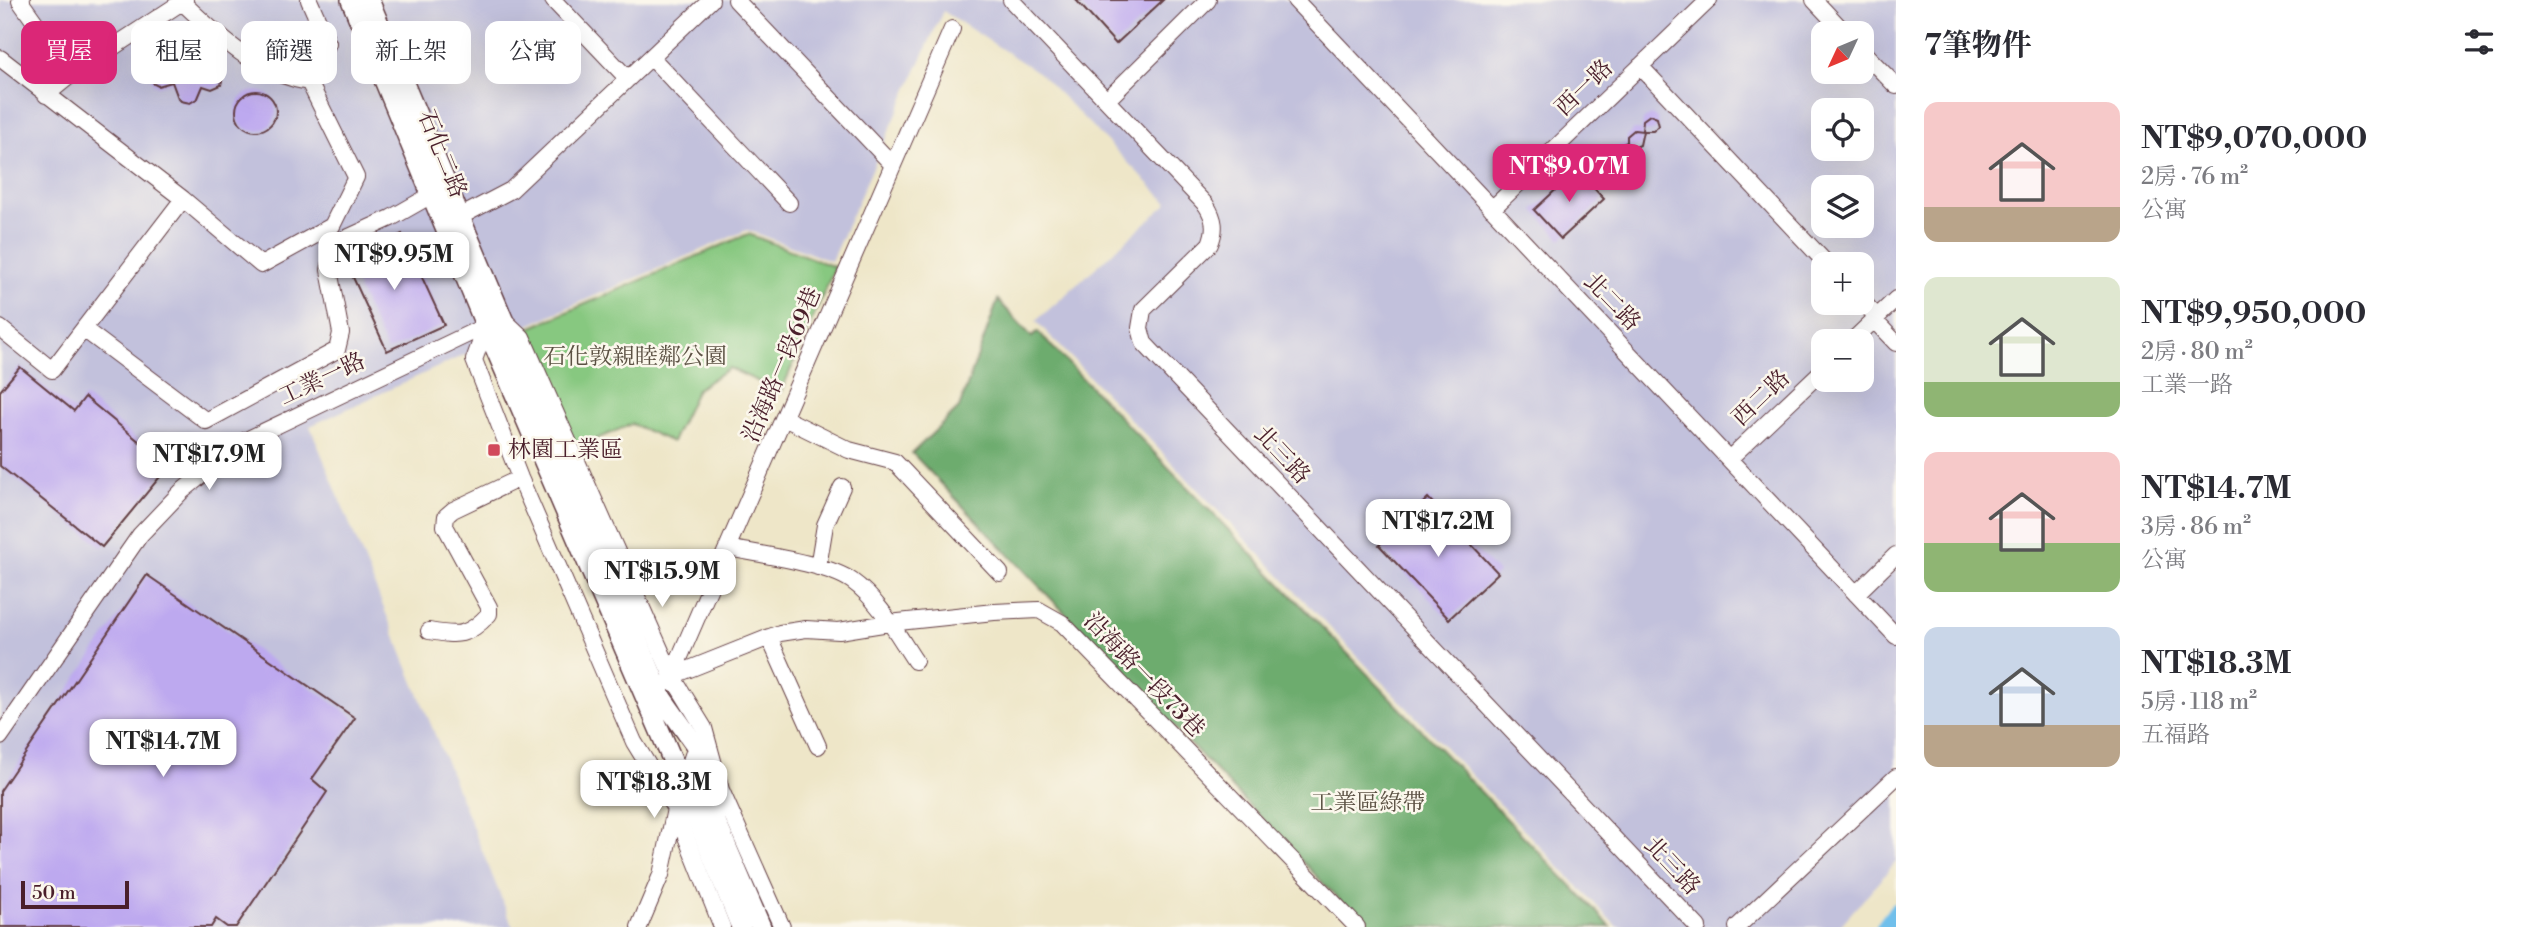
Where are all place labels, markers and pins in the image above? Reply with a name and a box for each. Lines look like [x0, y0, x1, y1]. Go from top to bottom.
pin: NT$9.07M [1497, 144, 1641, 204]
pin: NT$9.95M [322, 232, 466, 292]
pin: NT$17.9M [137, 433, 281, 492]
place label: 林園工業區 [508, 436, 623, 464]
marker: 林園工業區 [486, 442, 502, 458]
pin: NT$17.2M [1366, 500, 1510, 559]
pin: NT$15.9M [590, 550, 734, 609]
pin: NT$14.7M [91, 720, 235, 779]
pin: NT$18.3M [582, 760, 726, 820]

